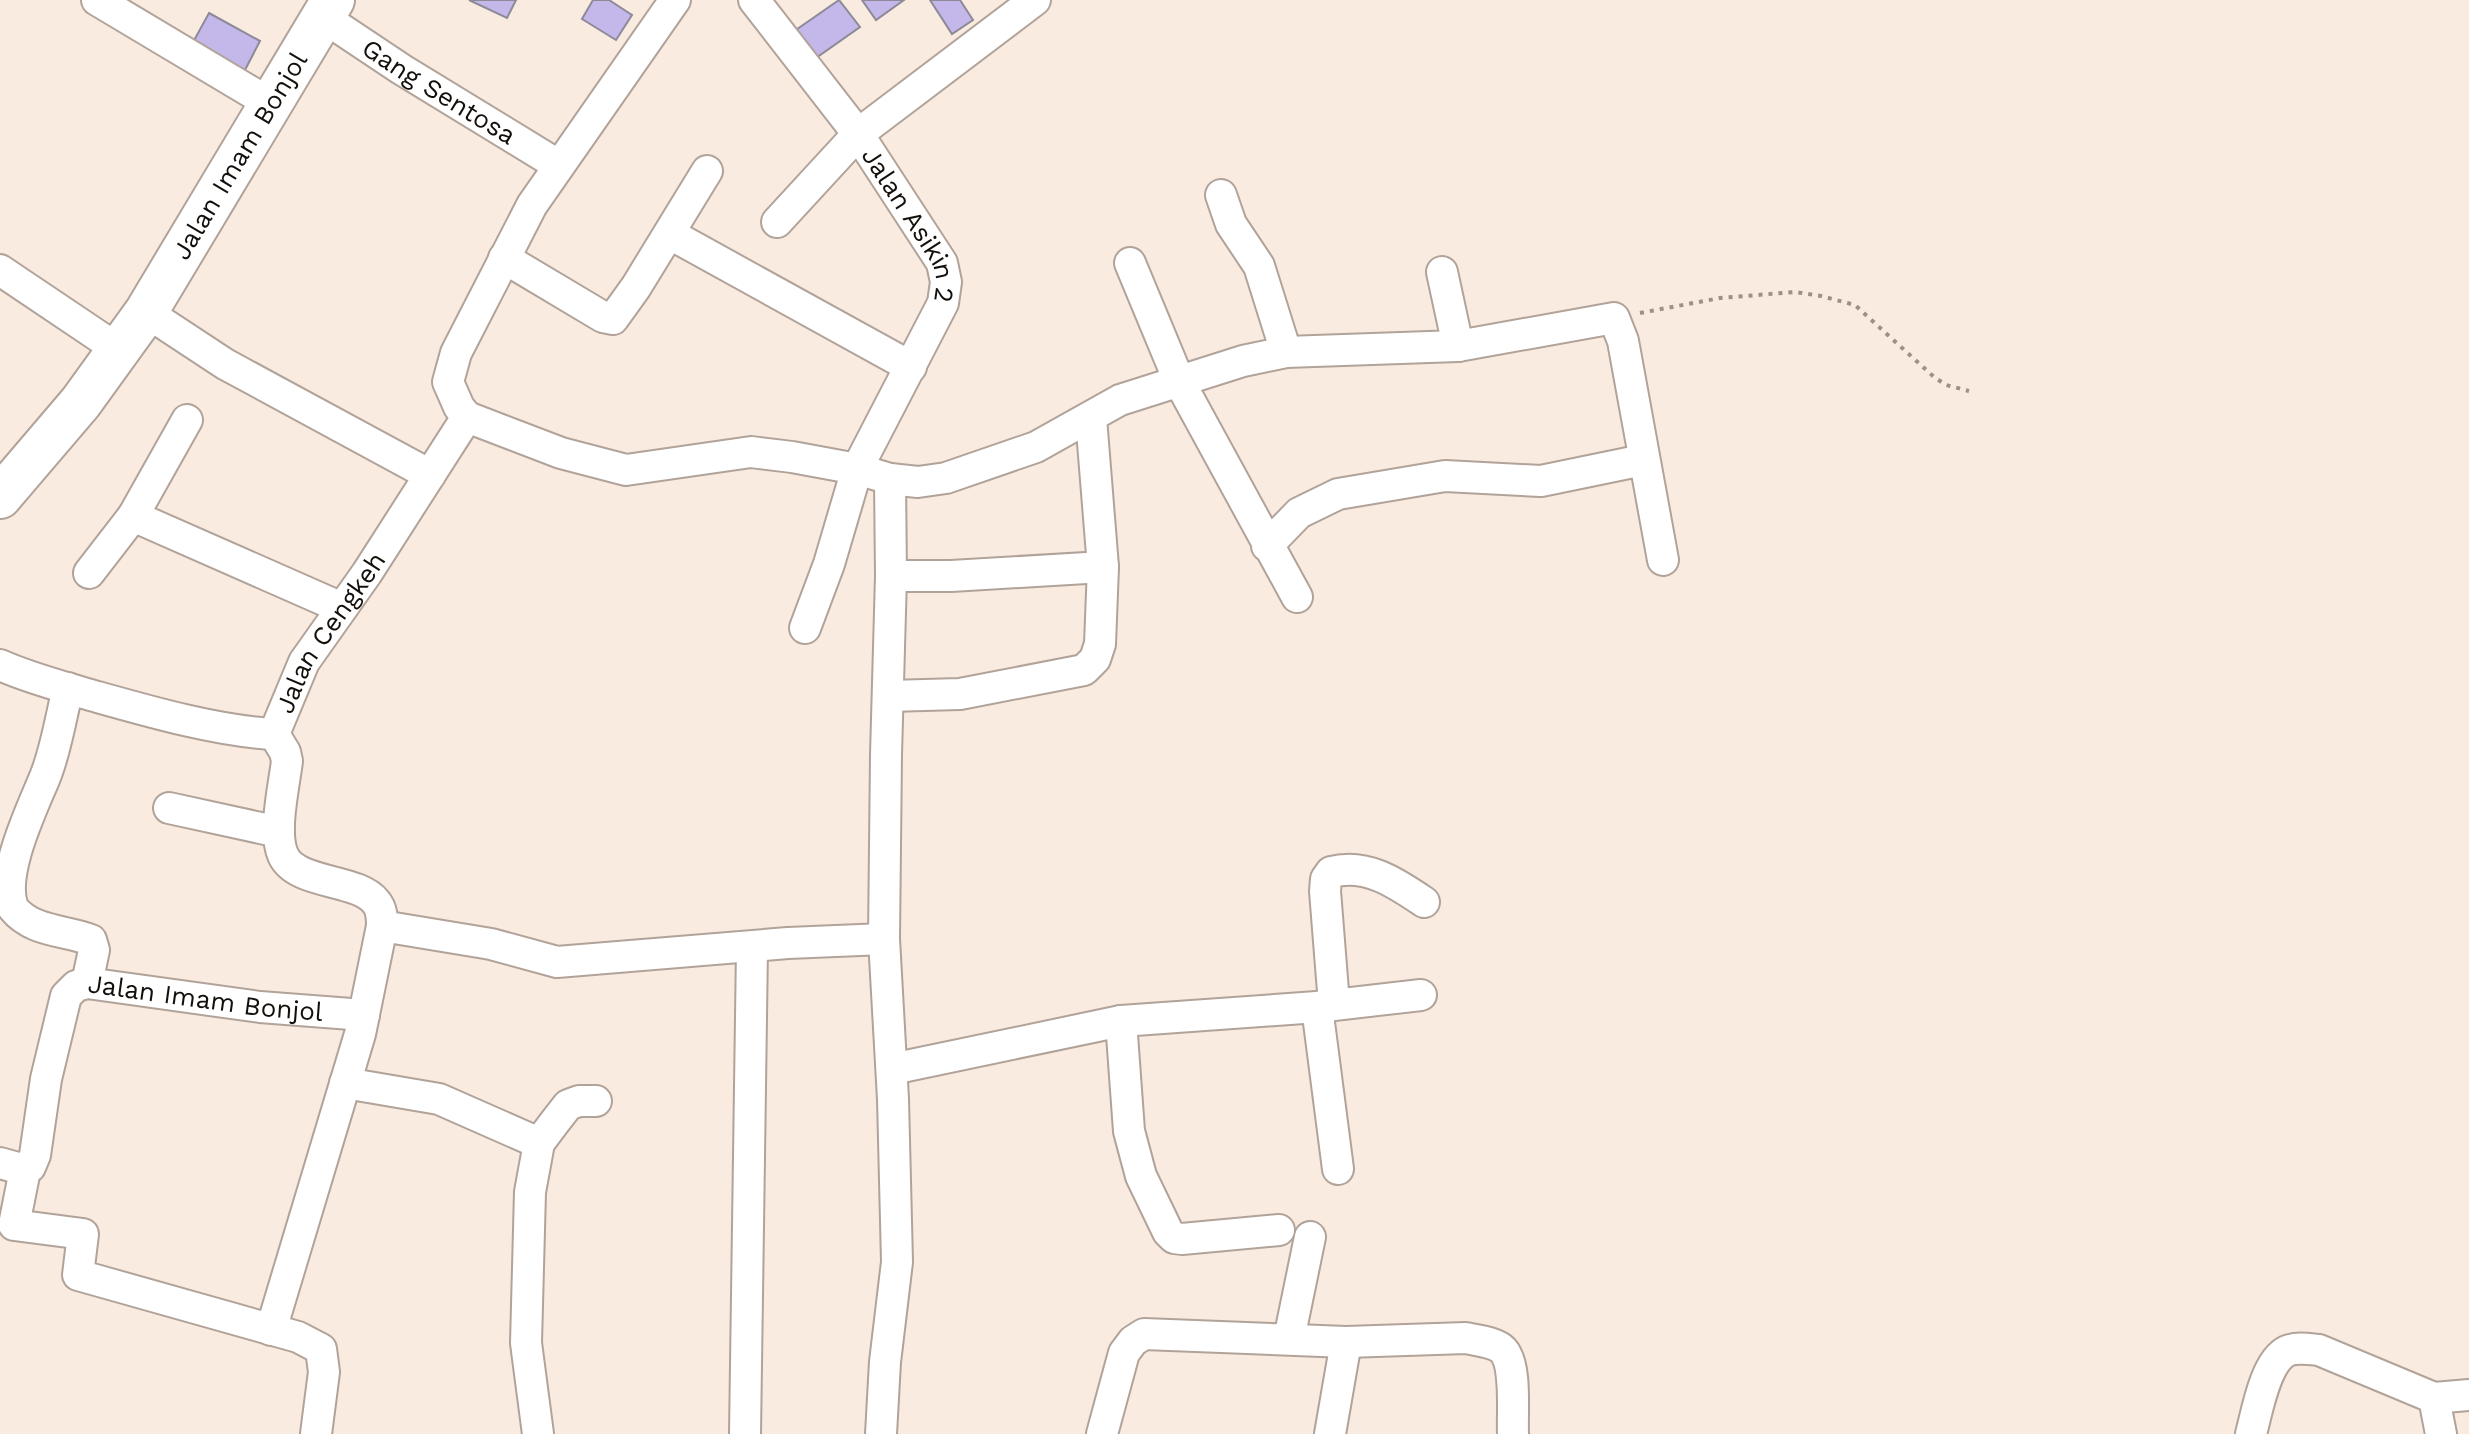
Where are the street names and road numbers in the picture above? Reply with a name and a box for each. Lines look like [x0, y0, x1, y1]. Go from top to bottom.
street label: Gang Sentosa [357, 33, 521, 151]
street label: Jalan Imam Bonjol [166, 47, 313, 265]
street label: Jalan Asikin 2 [856, 142, 961, 304]
street label: Jalan Cengkeh [269, 546, 392, 717]
street label: Jalan Imam Bonjol [86, 968, 324, 1027]

